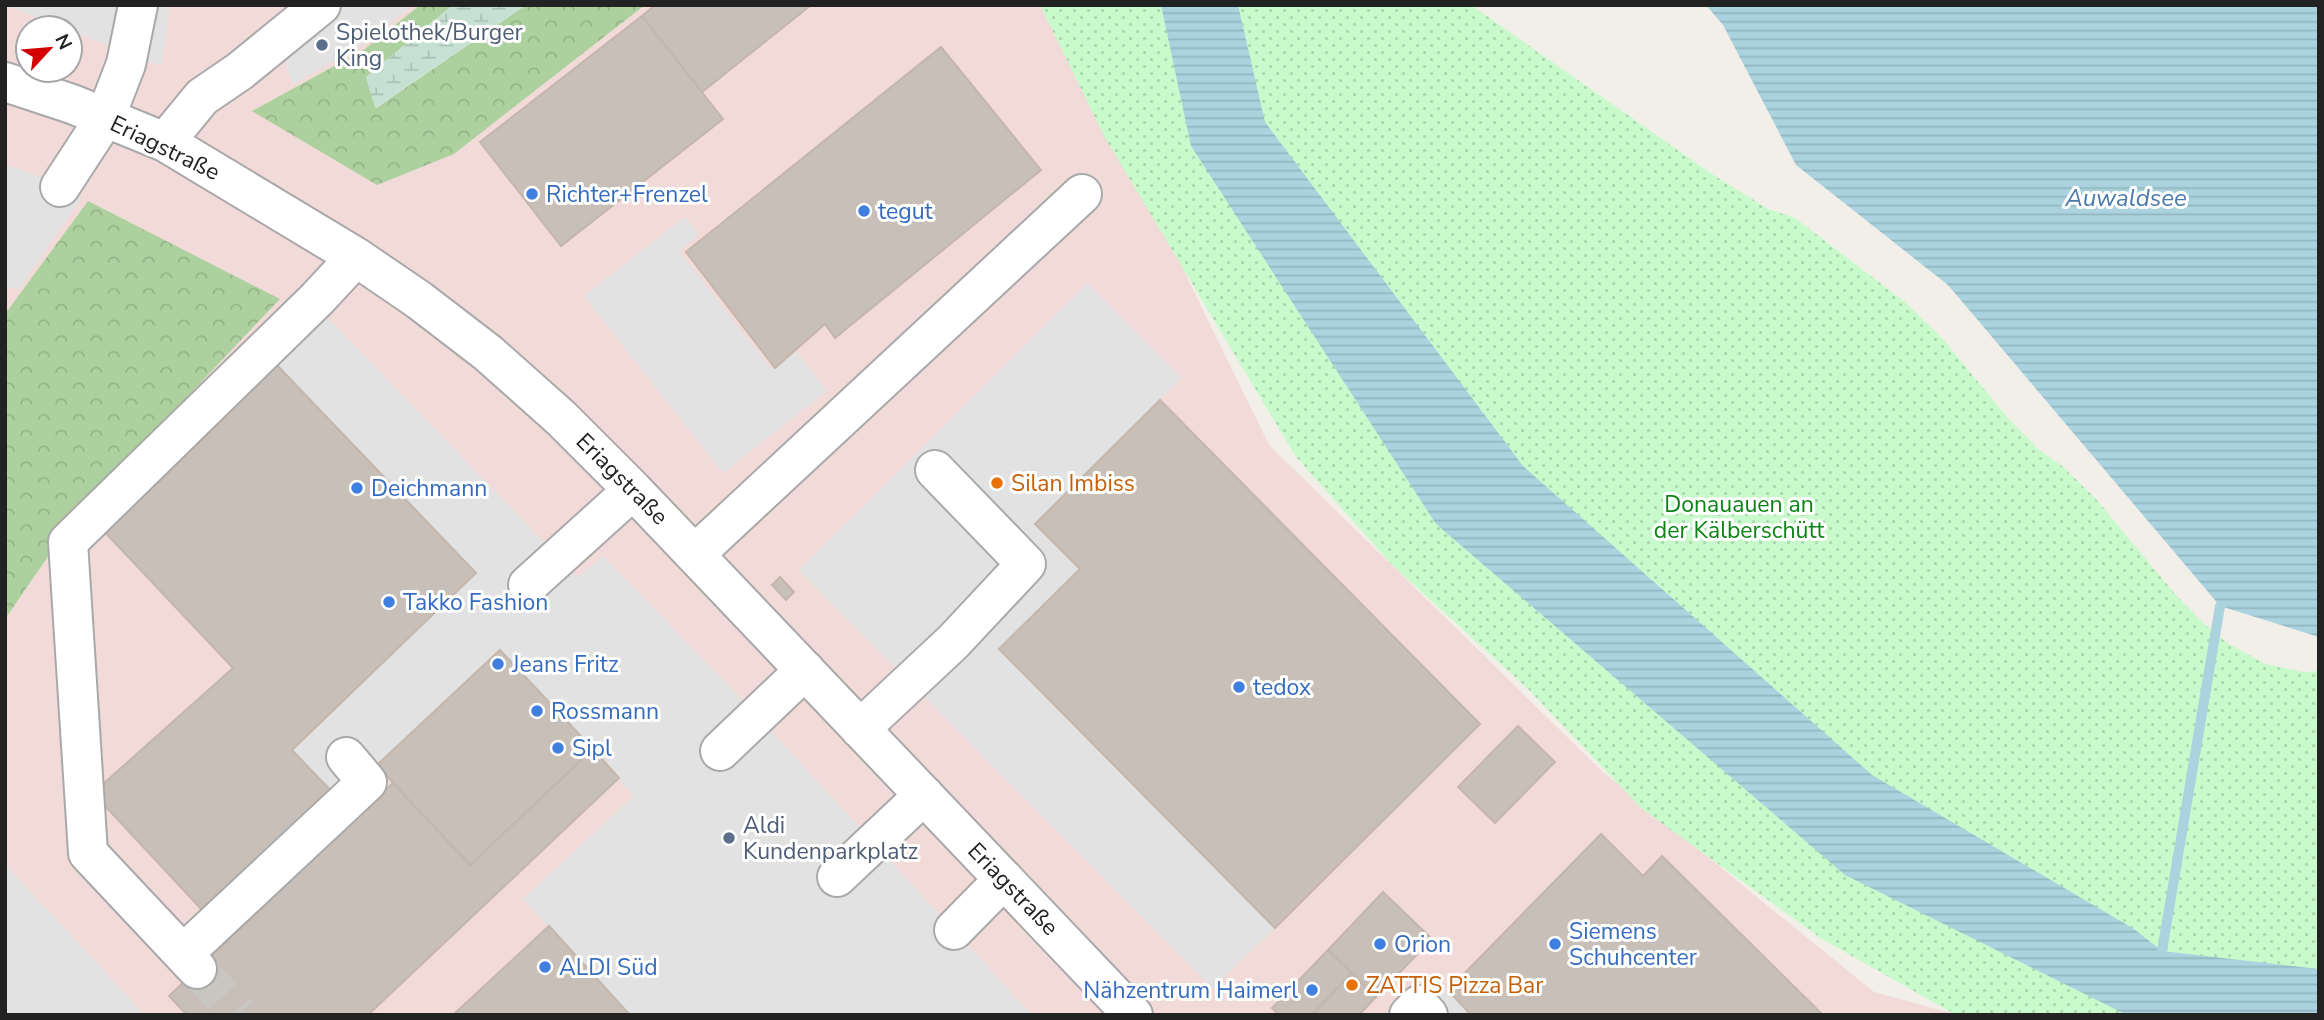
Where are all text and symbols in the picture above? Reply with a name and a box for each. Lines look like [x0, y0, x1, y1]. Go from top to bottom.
north arrow [14, 14, 84, 84]
place label: Spielothek/Burger King [336, 17, 524, 74]
text: N [49, 30, 78, 54]
marker: Spielothek/Burger King [314, 37, 330, 53]
street label: Eriagstraße [105, 108, 225, 188]
place label: Richter+Frenzel [546, 179, 708, 210]
water label: Auwaldsee [2064, 182, 2187, 214]
marker: Richter+Frenzel [524, 186, 540, 202]
place label: tegut [878, 196, 934, 227]
marker: tegut [856, 203, 872, 219]
street label: Eriagstraße [569, 426, 675, 532]
place label: Silan Imbiss [1011, 468, 1135, 499]
place label: Deichmann [371, 473, 487, 504]
marker: Silan Imbiss [989, 475, 1005, 491]
marker: Deichmann [349, 480, 365, 496]
park label: Donauauen an der Kälberschütt [1654, 489, 1825, 546]
place label: Takko Fashion [403, 587, 548, 618]
marker: Takko Fashion [381, 594, 397, 610]
place label: Jeans Fritz [511, 649, 619, 680]
marker: Jeans Fritz [490, 656, 506, 672]
place label: tedox [1253, 672, 1311, 703]
marker: tedox [1231, 679, 1247, 695]
place label: Rossmann [551, 696, 659, 727]
marker: Rossmann [529, 703, 545, 719]
place label: Sipl [572, 733, 612, 764]
marker: Sipl [550, 740, 566, 756]
place label: Aldi Kundenparkplatz [743, 810, 918, 867]
marker: Aldi Kundenparkplatz [721, 830, 737, 846]
street label: Eriagstraße [961, 836, 1065, 942]
place label: Siemens Schuhcenter [1569, 916, 1698, 973]
place label: Orion [1394, 929, 1451, 960]
marker: Orion [1372, 936, 1388, 952]
marker: Siemens Schuhcenter [1547, 936, 1563, 952]
place label: ALDI Süd [559, 952, 658, 983]
marker: ALDI Süd [537, 959, 553, 975]
place label: ZATTIS Pizza Bar [1366, 970, 1544, 1001]
place label: Nähzentrum Haimerl [1083, 975, 1298, 1006]
marker: ZATTIS Pizza Bar [1344, 977, 1360, 993]
marker: Nähzentrum Haimerl [1304, 982, 1320, 998]

